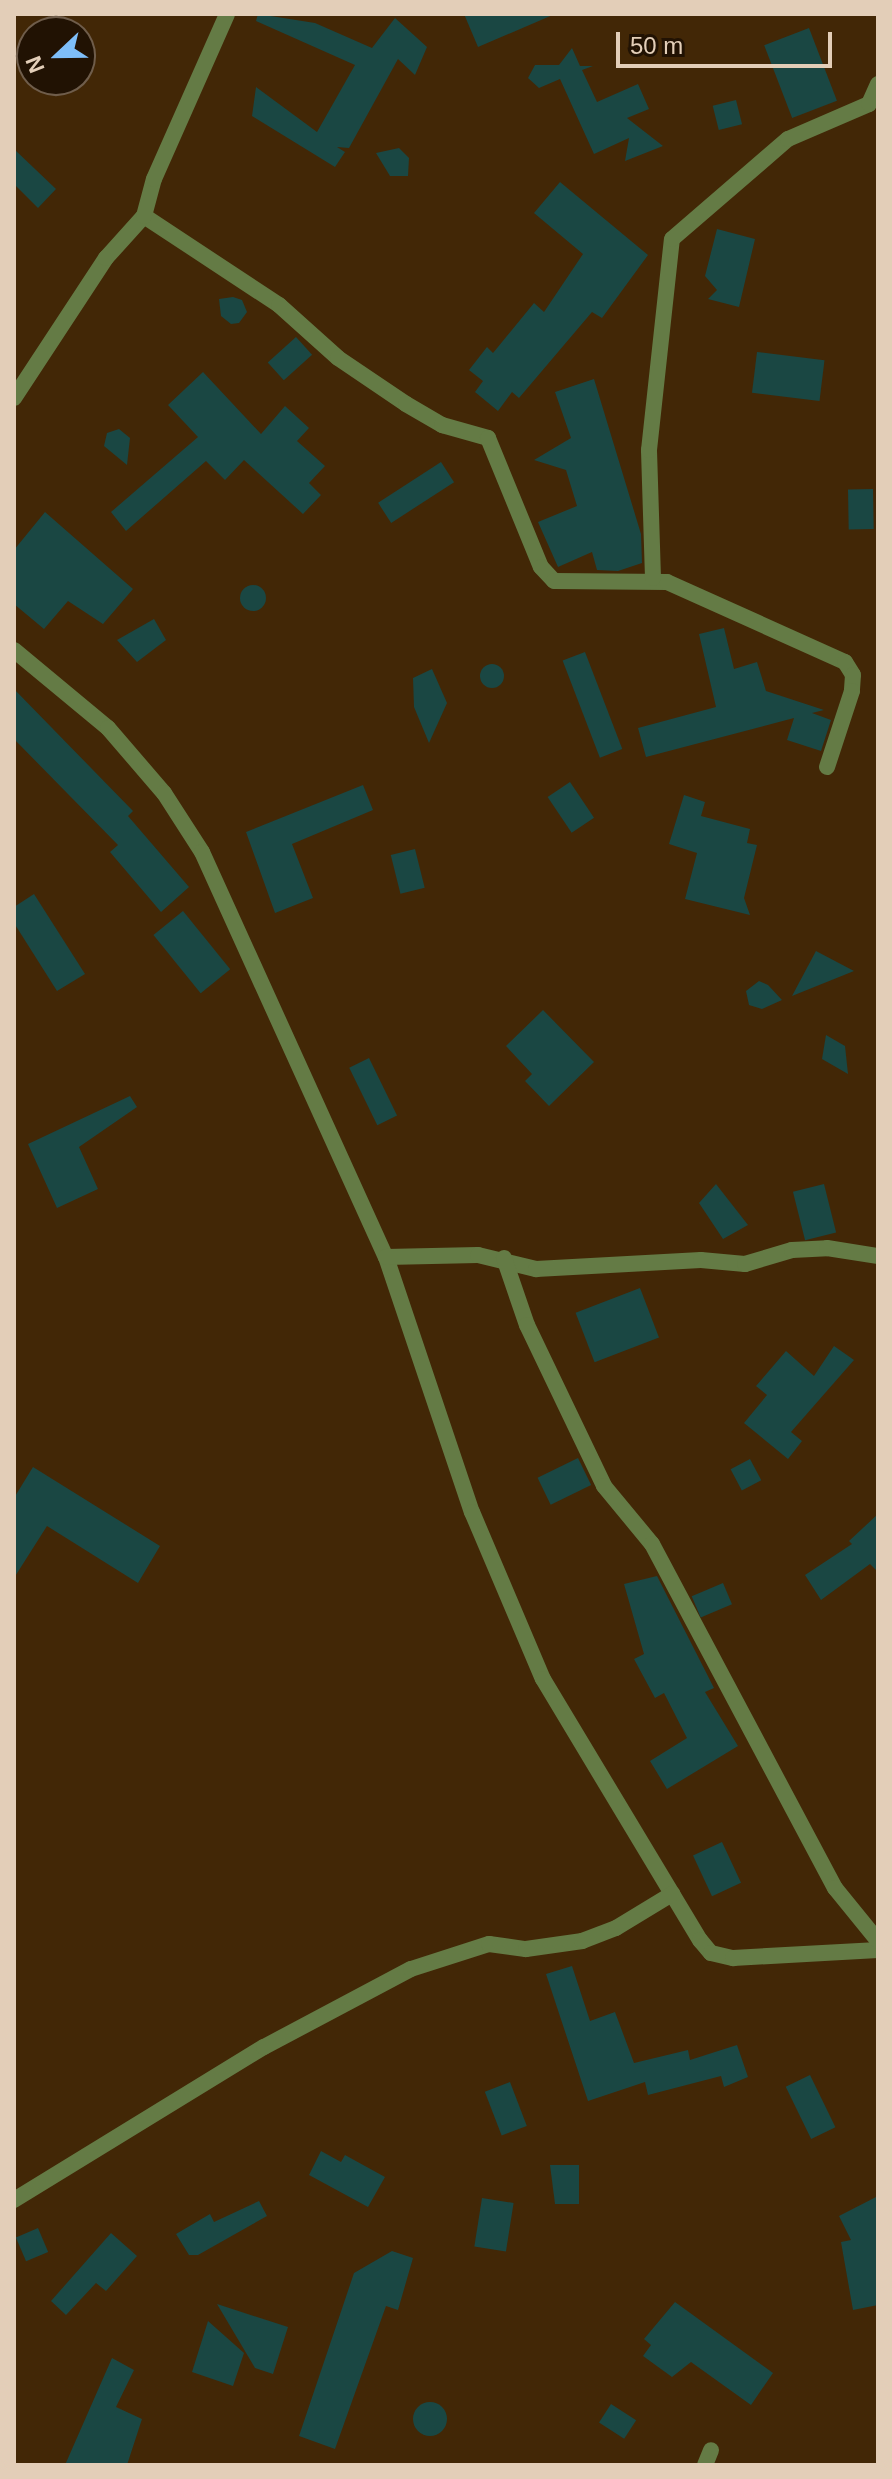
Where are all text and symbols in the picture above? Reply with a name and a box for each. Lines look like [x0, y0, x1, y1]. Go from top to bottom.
north arrow [16, 16, 96, 96]
scale bar [620, 16, 836, 66]
text: 50 m [630, 32, 683, 59]
text: N [21, 52, 50, 76]

